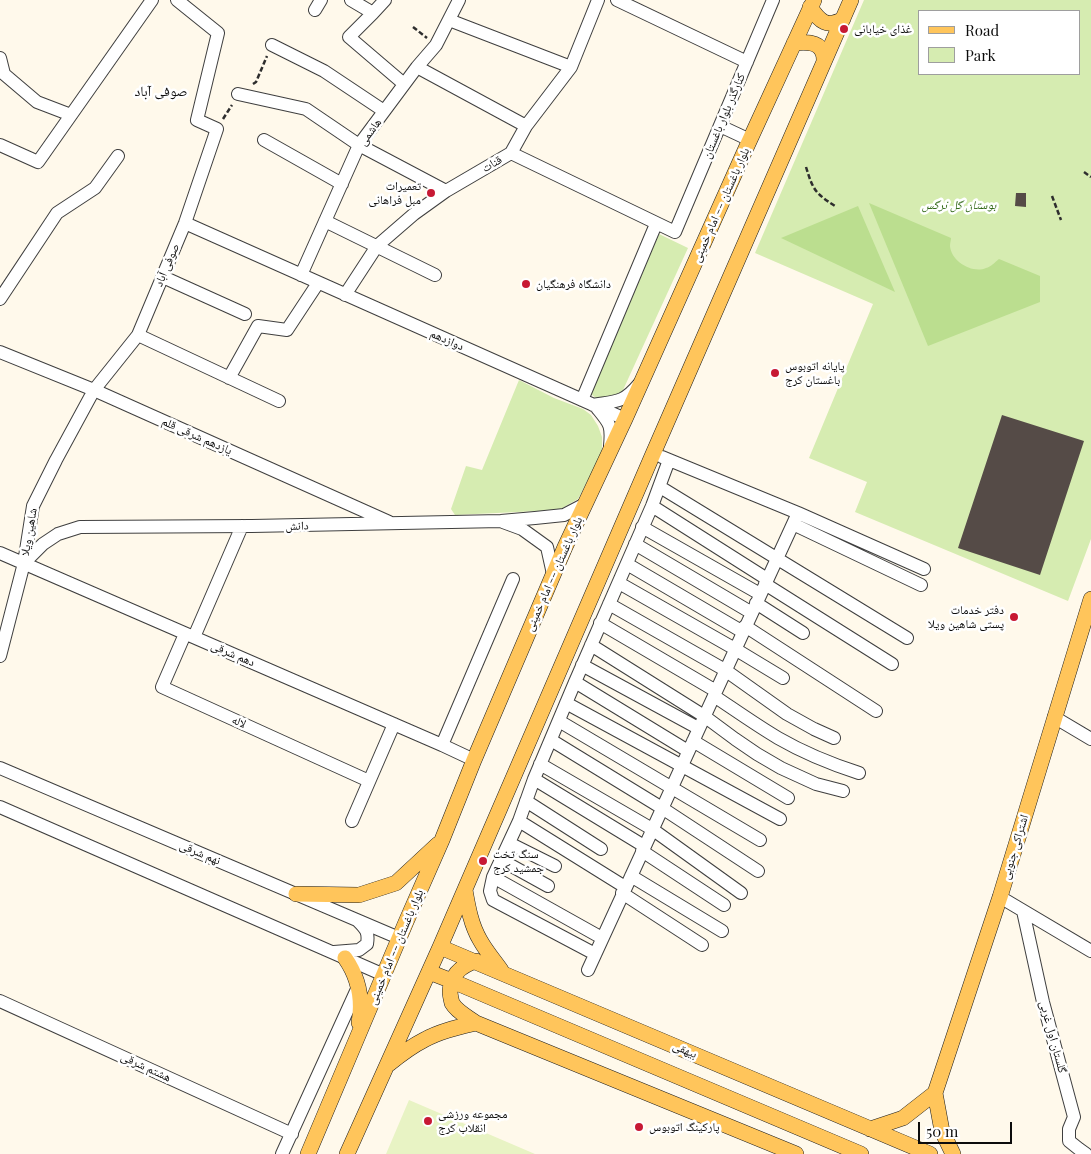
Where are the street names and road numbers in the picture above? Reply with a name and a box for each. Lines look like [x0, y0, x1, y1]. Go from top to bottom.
street label: کنارگذر بلوار باغستان [699, 71, 749, 161]
street label: هاشمی [355, 116, 385, 148]
street label: بلوار باغستان -- امام خمینی [689, 145, 753, 265]
street label: قنات [479, 153, 505, 175]
street label: صوفی آباد [151, 241, 183, 289]
street label: دوازدهم [428, 326, 466, 354]
street label: یازدهم شرقی قلم [160, 414, 234, 458]
street label: شاهین ویلا [18, 507, 40, 557]
street label: بلوار باغستان -- امام خمینی [522, 514, 586, 634]
street label: دانش [285, 519, 309, 533]
street label: دهم شرقی [209, 638, 257, 670]
street label: لاله [230, 713, 248, 731]
street label: اشتراکی جنوبی [998, 813, 1032, 881]
street label: نهم شرقی [177, 838, 223, 868]
street label: بلوار باغستان -- امام خمینی [365, 887, 427, 1007]
street label: گلستان اول غربی [1036, 999, 1070, 1075]
street label: بیهقی [671, 1038, 699, 1062]
street label: هشتم شرقی [119, 1049, 173, 1085]

